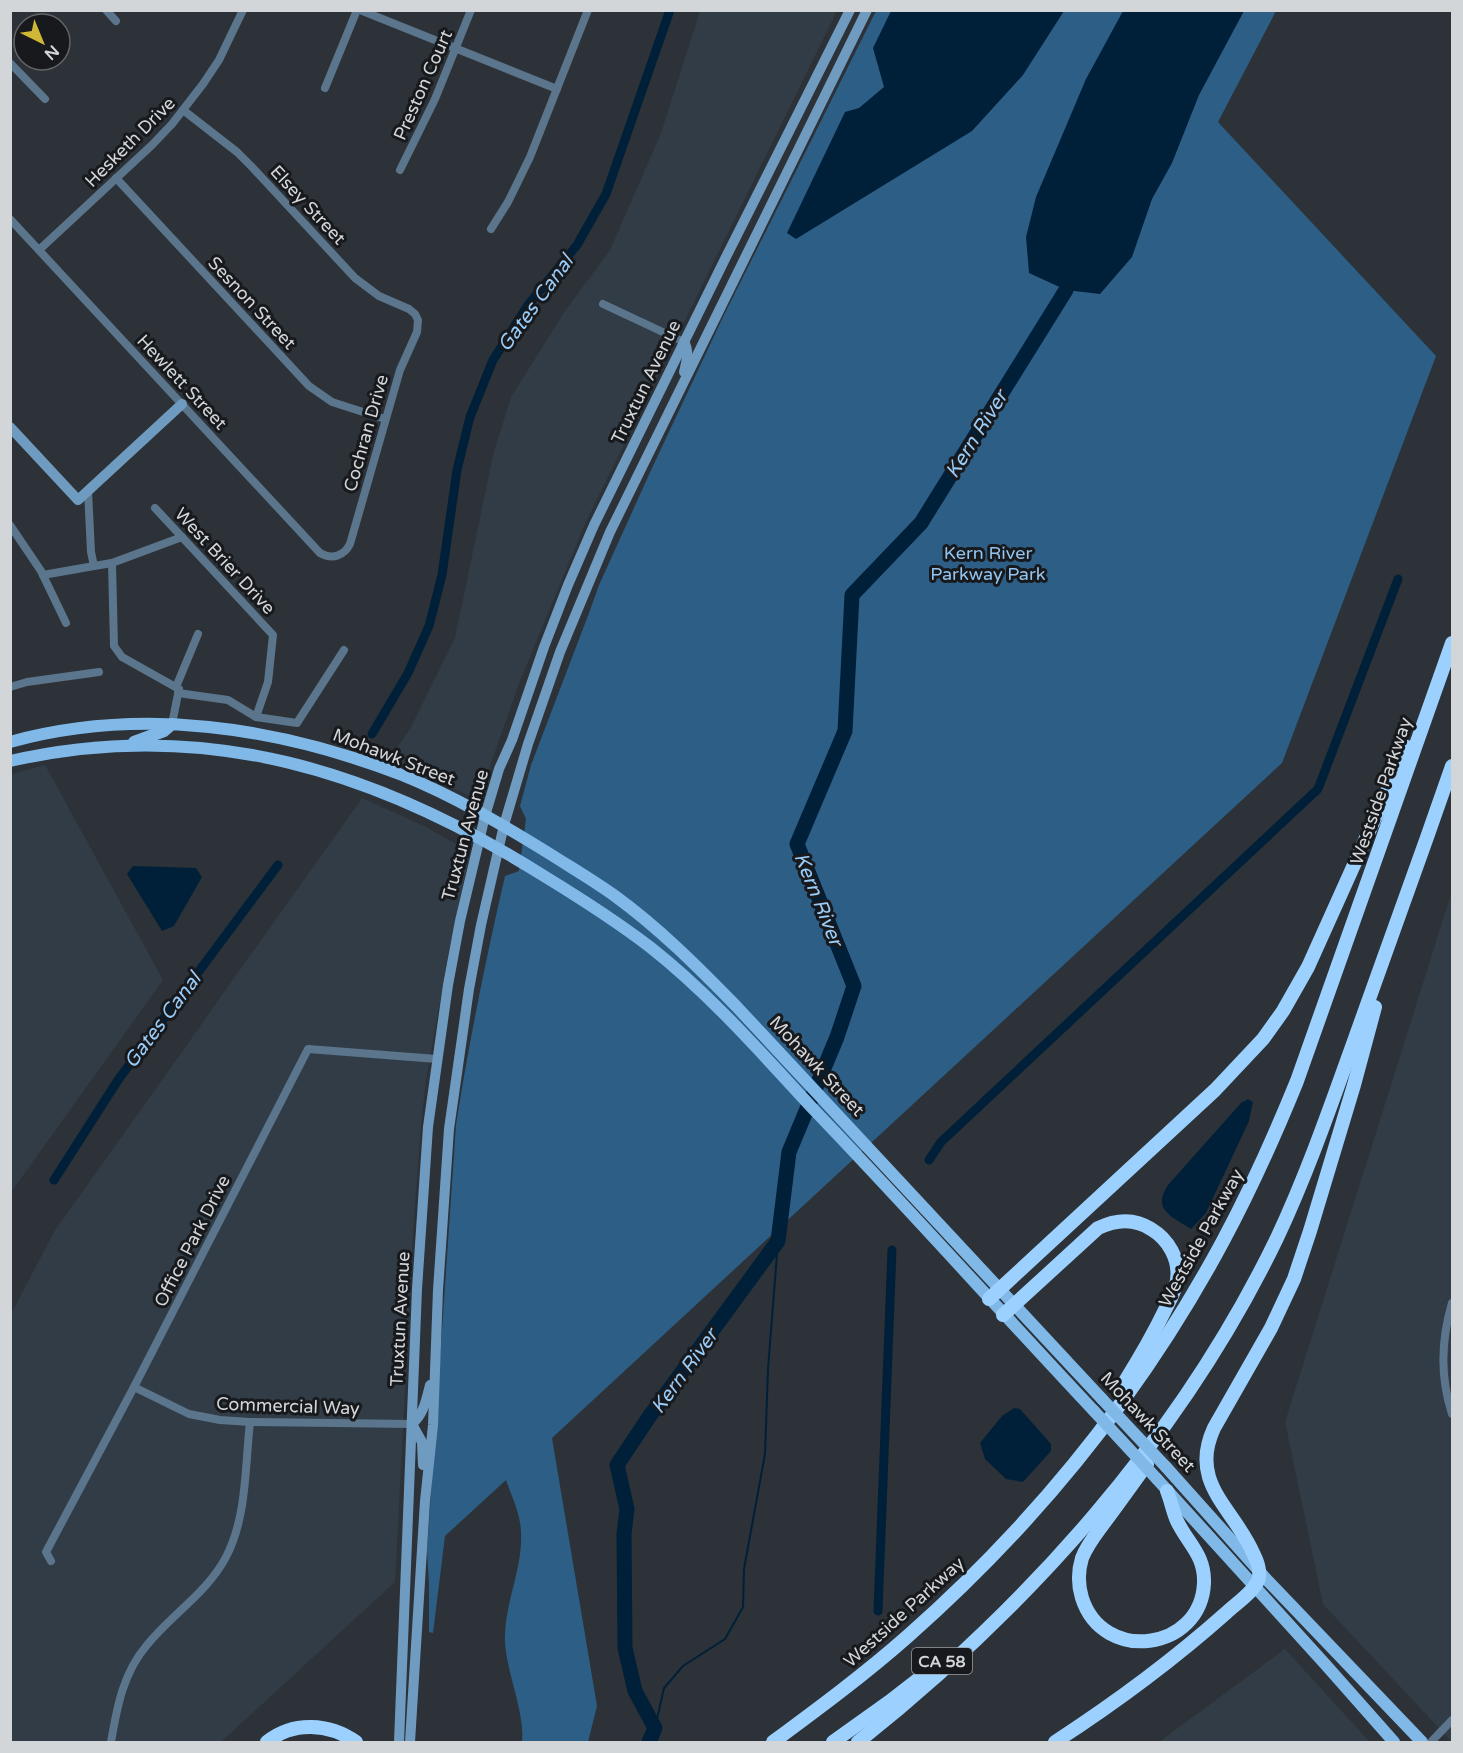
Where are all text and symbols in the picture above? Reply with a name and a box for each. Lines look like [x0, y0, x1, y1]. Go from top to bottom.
north arrow [12, 12, 72, 72]
street label: Preston Court [389, 26, 457, 144]
text: N [40, 41, 63, 64]
street label: Hesketh Drive [80, 92, 180, 192]
street label: Elsey Street [266, 161, 350, 249]
water label: Gates Canal [493, 249, 580, 356]
street label: Sesnon Street [203, 252, 301, 354]
street label: Truxtun Avenue [606, 316, 686, 448]
street label: Hewlett Street [132, 330, 232, 434]
street label: Cochran Drive [339, 372, 393, 494]
water label: Kern River [941, 384, 1014, 483]
street label: West Brier Drive [170, 503, 280, 619]
park label: Kern River Parkway Park [930, 542, 1046, 585]
street label: Westside Parkway [1345, 714, 1417, 868]
street label: Mohawk Street [330, 724, 458, 790]
street label: Truxtun Avenue [437, 767, 493, 903]
water label: Kern River [789, 849, 849, 952]
water label: Gates Canal [119, 967, 208, 1073]
street label: Mohawk Street [765, 1011, 869, 1121]
street label: Westside Parkway [1154, 1165, 1248, 1311]
street label: Office Park Drive [149, 1171, 235, 1311]
street label: Truxtun Avenue [385, 1251, 415, 1387]
water label: Kern River [646, 1323, 725, 1418]
street label: Mohawk Street [1096, 1367, 1200, 1477]
street label: Commercial Way [216, 1393, 360, 1420]
street label: Westside Parkway [839, 1552, 969, 1672]
road number: CA 58 [912, 1648, 972, 1674]

